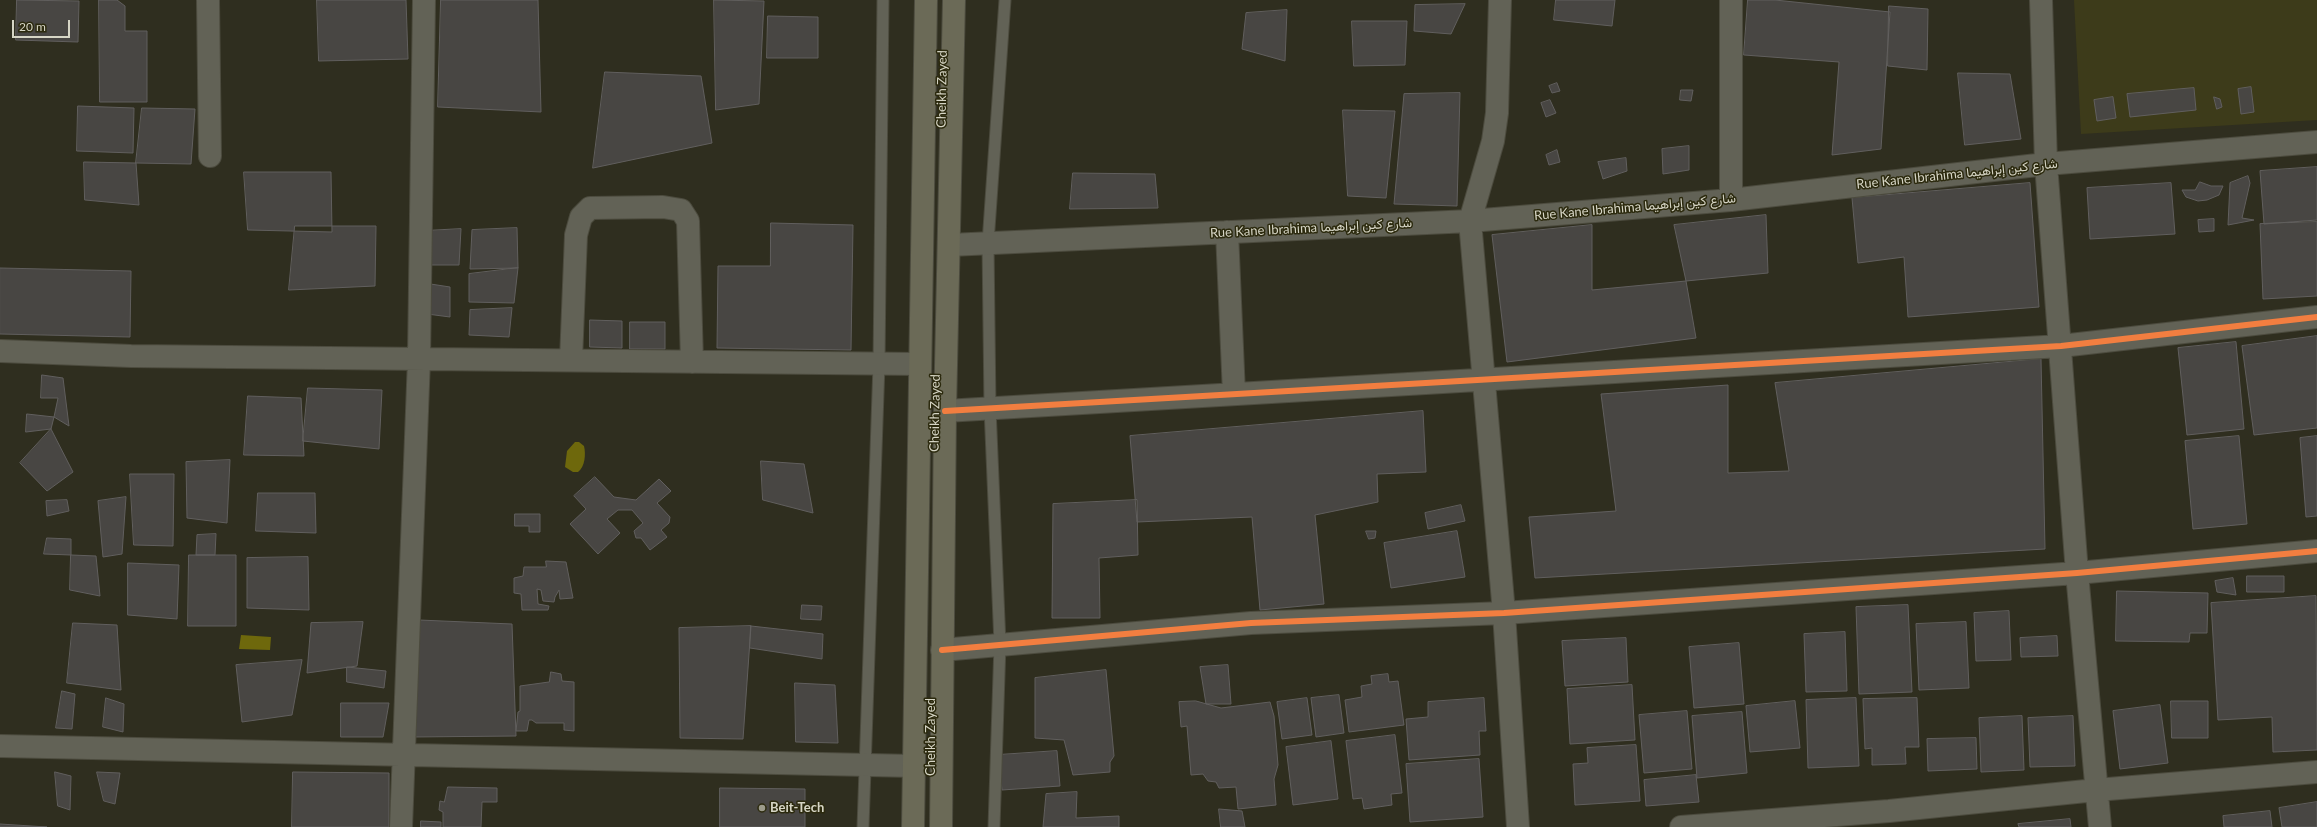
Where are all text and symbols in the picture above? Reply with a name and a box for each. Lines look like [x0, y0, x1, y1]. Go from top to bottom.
scale bar [14, 12, 72, 38]
text: 20 m [19, 19, 46, 34]
street label: Cheikh Zayed [934, 50, 950, 128]
street label: Rue Kane Ibrahima شارع كين إبراهيما [1856, 156, 2058, 192]
street label: Rue Kane Ibrahima شارع كين إبراهيما [1534, 190, 1736, 224]
street label: Rue Kane Ibrahima شارع كين إبراهيما [1210, 215, 1412, 241]
street label: Cheikh Zayed [927, 374, 943, 452]
street label: Cheikh Zayed [923, 698, 939, 776]
place label: Beit-Tech [770, 800, 824, 816]
marker: Beit-Tech [757, 803, 767, 813]

